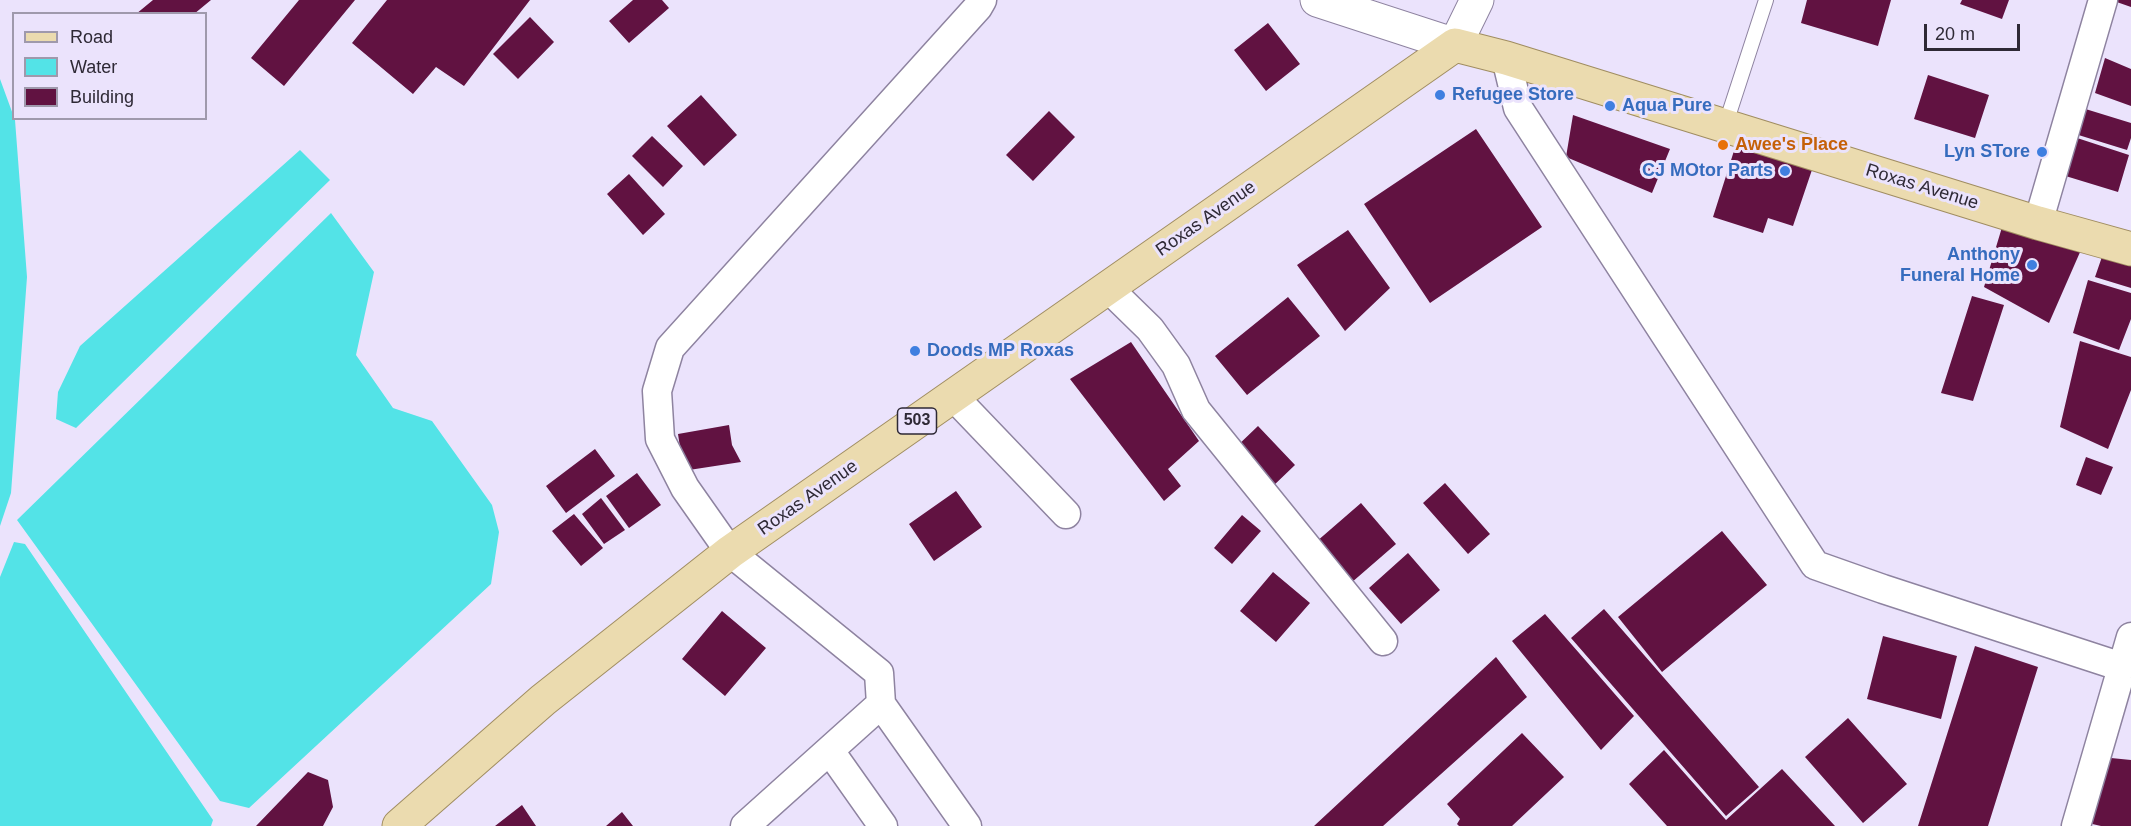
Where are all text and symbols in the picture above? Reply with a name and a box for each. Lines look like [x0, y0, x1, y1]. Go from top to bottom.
legend [12, 12, 207, 120]
scale bar [1927, 12, 2023, 50]
text: 20 m [1935, 24, 1975, 44]
text: Road [70, 27, 113, 47]
text: Water [70, 57, 117, 77]
place label: Refugee Store [1452, 84, 1574, 106]
text: Building [70, 87, 134, 107]
marker: Refugee Store [1433, 88, 1447, 102]
place label: Aqua Pure [1622, 95, 1712, 117]
marker: Aqua Pure [1603, 99, 1617, 113]
place label: Awee's Place [1735, 134, 1848, 156]
marker: Awee's Place [1716, 138, 1730, 152]
place label: Lyn STore [1944, 141, 2030, 163]
marker: Lyn STore [2035, 145, 2049, 159]
place label: CJ MOtor Parts [1642, 160, 1773, 182]
street label: Roxas Avenue [1863, 160, 1981, 214]
marker: CJ MOtor Parts [1778, 164, 1792, 178]
street label: Roxas Avenue [1152, 177, 1260, 261]
place label: Anthony Funeral Home [1900, 244, 2020, 286]
marker: Anthony Funeral Home [2025, 258, 2039, 272]
place label: Doods MP Roxas [927, 340, 1074, 362]
marker: Doods MP Roxas [908, 344, 922, 358]
road number: 503 [898, 408, 936, 434]
street label: Roxas Avenue [754, 456, 862, 540]

